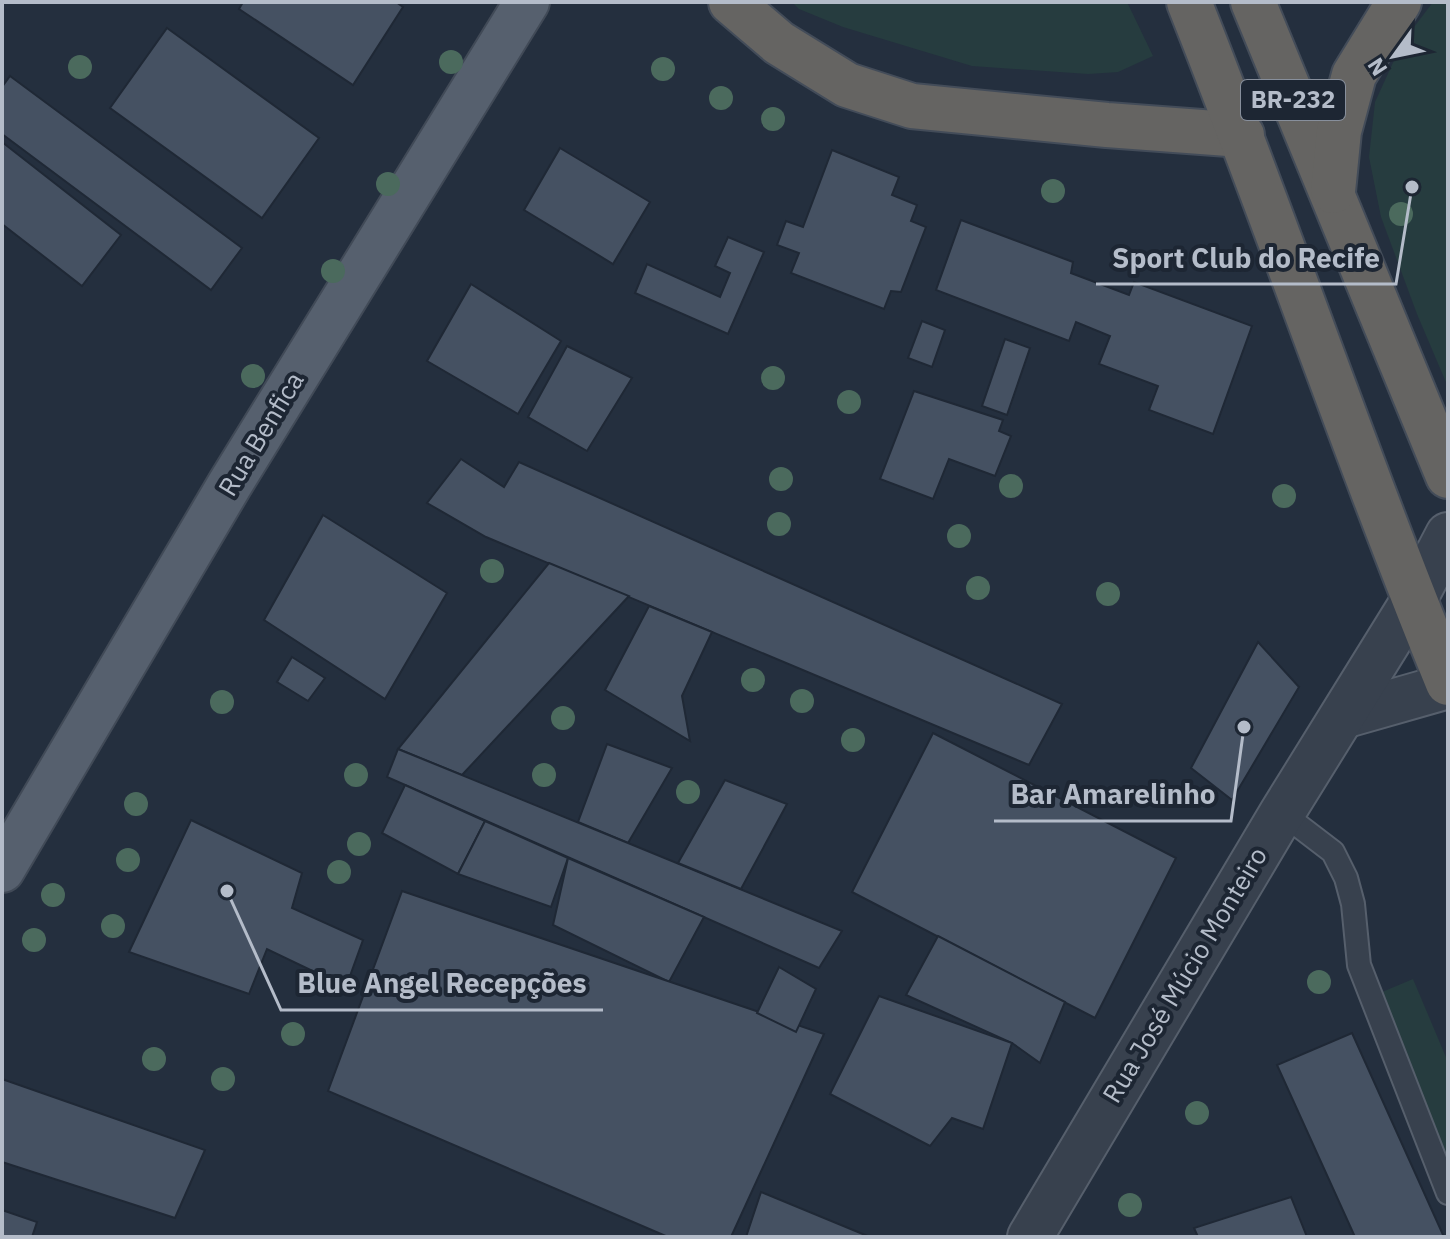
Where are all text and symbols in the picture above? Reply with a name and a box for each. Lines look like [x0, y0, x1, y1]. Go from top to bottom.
north arrow [1354, 16, 1434, 96]
text: N [1360, 53, 1393, 82]
road number: BR-232 [1241, 80, 1345, 120]
callout: Sport Club do Recife [1096, 232, 1396, 284]
text: Sport Club do Recife [1112, 239, 1380, 276]
street label: Rua Benfica [210, 365, 311, 502]
callout: Bar Amarelinho [994, 769, 1231, 821]
text: Bar Amarelinho [1010, 775, 1216, 812]
street label: Rua José Múcio Monteiro [1094, 840, 1274, 1109]
callout: Blue Angel Recepções [281, 958, 603, 1010]
text: Blue Angel Recepções [297, 964, 587, 1001]

